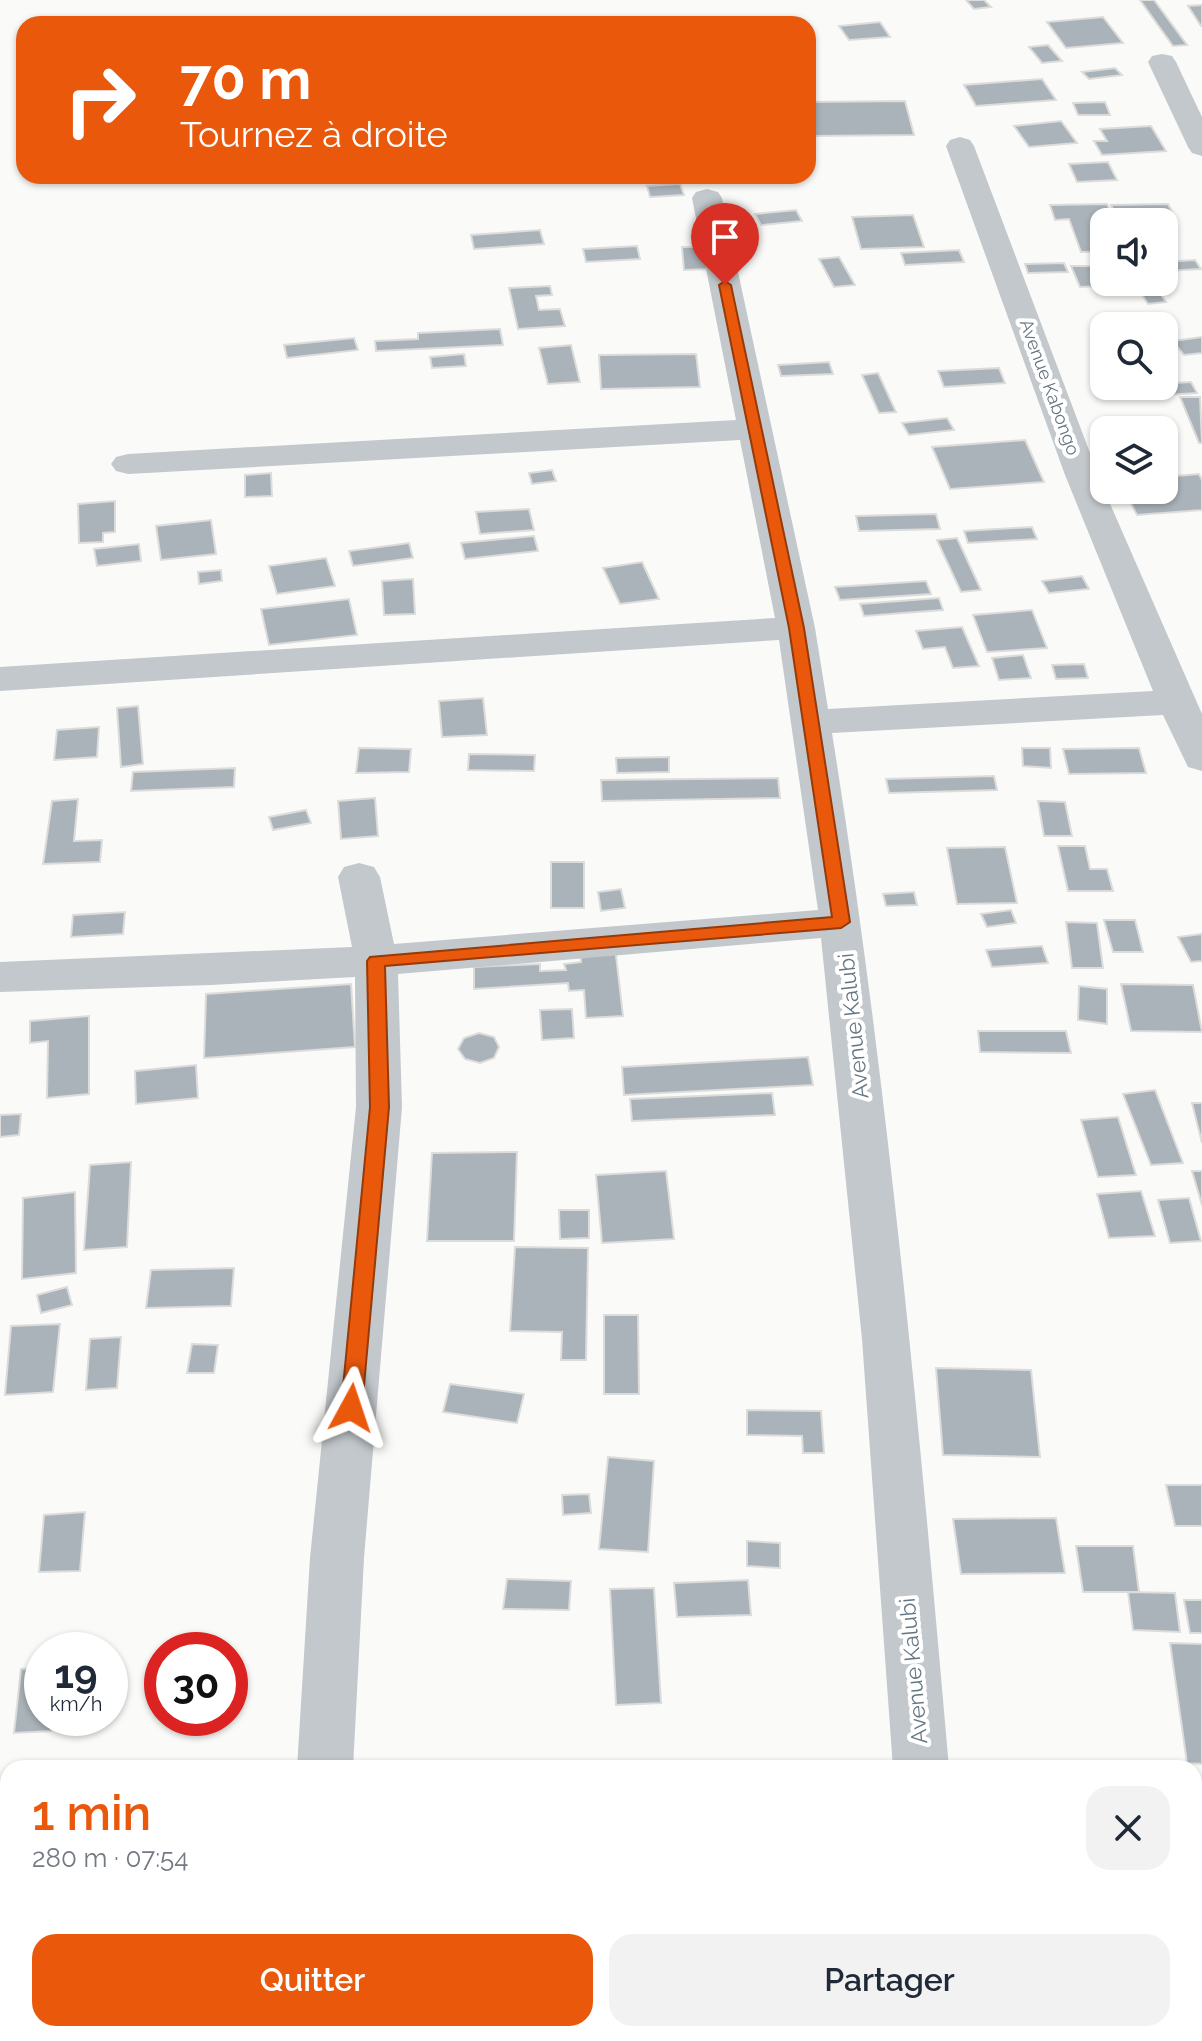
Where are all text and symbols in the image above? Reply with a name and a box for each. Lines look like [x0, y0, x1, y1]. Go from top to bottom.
text: 70 m [180, 46, 311, 112]
icon: right [48, 48, 152, 152]
text: Tournez à droite [180, 113, 448, 155]
pin [691, 203, 759, 285]
map controls [1090, 208, 1178, 504]
button: sound [1090, 208, 1178, 296]
icon: arrive [703, 215, 747, 259]
button: search [1090, 312, 1178, 400]
street label: Avenue Kabongo [1016, 316, 1084, 458]
button: layers [1090, 416, 1178, 504]
street label: Avenue Kalubi [832, 952, 874, 1100]
position arrow [309, 1366, 393, 1450]
street label: Avenue Kalubi [894, 1597, 932, 1745]
speed limit sign: 30 [144, 1632, 248, 1736]
text: 19 [54, 1650, 98, 1697]
text: km/h [50, 1692, 102, 1716]
text: 1 min [32, 1785, 151, 1841]
button: close [1086, 1786, 1170, 1870]
text: 280 m · 07:54 [32, 1843, 188, 1873]
button: Quitter [32, 1934, 593, 2026]
button: Partager [609, 1934, 1170, 2026]

